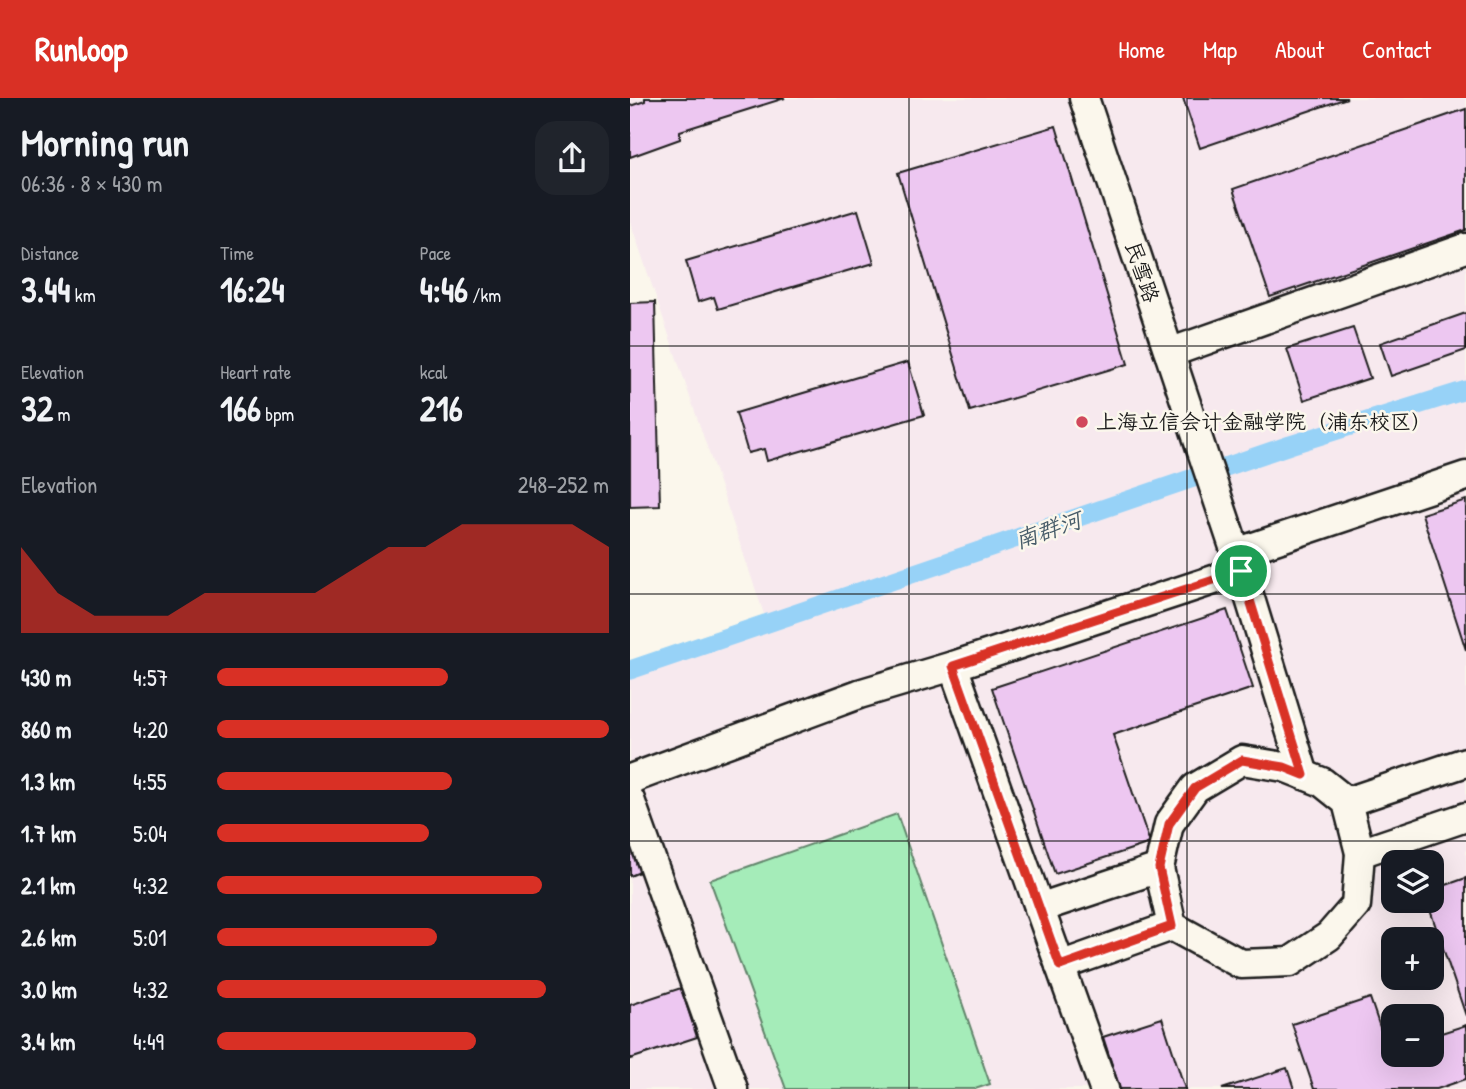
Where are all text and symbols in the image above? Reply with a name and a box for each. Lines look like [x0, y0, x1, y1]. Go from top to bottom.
text: Runloop [35, 27, 128, 71]
text: Home [1118, 33, 1165, 65]
text: Map [1203, 33, 1237, 65]
text: About [1275, 33, 1324, 65]
text: Contact [1362, 33, 1431, 65]
text: Morning run [21, 116, 189, 168]
button: share [535, 121, 609, 195]
text: 06:36 · 8 × 430 m [21, 168, 162, 199]
street label: 民雪路 [1119, 237, 1166, 306]
text: Distance [21, 240, 79, 266]
text: Time [220, 240, 254, 266]
text: Pace [420, 240, 451, 266]
text: 3.44 [21, 266, 70, 313]
text: 16:24 [220, 266, 285, 313]
text: 4:46 [420, 266, 468, 313]
text: km [70, 282, 96, 308]
text: /km [468, 282, 501, 308]
text: Elevation [21, 359, 84, 385]
text: Heart rate [220, 359, 291, 385]
text: kcal [420, 359, 447, 385]
text: 32 [21, 385, 53, 432]
text: 166 [220, 385, 261, 432]
text: 216 [420, 385, 463, 432]
text: m [53, 401, 70, 427]
text: bpm [261, 401, 294, 427]
place label: 上海立信会计金融学院（浦东校区） [1096, 407, 1432, 436]
marker: 上海立信会计金融学院（浦东校区） [1074, 414, 1090, 430]
text: Elevation [21, 469, 97, 500]
text: 248–252 m [518, 469, 609, 500]
water label: 南群河 [1010, 502, 1089, 555]
pin [1211, 541, 1271, 601]
icon: arrive [1222, 552, 1260, 590]
text: 430 m [21, 662, 71, 693]
text: 4:57 [133, 662, 168, 693]
text: 860 m [21, 714, 71, 745]
text: 4:20 [133, 714, 168, 745]
text: 1.3 km [21, 766, 75, 797]
text: 4:55 [133, 766, 166, 797]
text: 1.7 km [21, 818, 76, 849]
text: 5:04 [133, 818, 167, 849]
map controls [1381, 850, 1444, 1067]
button: layers [1381, 850, 1444, 913]
text: 2.1 km [21, 870, 76, 901]
text: 4:32 [133, 870, 168, 901]
text: 2.6 km [21, 922, 76, 953]
text: 5:01 [133, 922, 167, 953]
button: + [1381, 927, 1444, 990]
text: 3.0 km [21, 974, 77, 1005]
text: 4:32 [133, 974, 168, 1005]
button: − [1381, 1004, 1444, 1067]
text: 3.4 km [21, 1026, 75, 1057]
text: 4:49 [133, 1026, 164, 1057]

